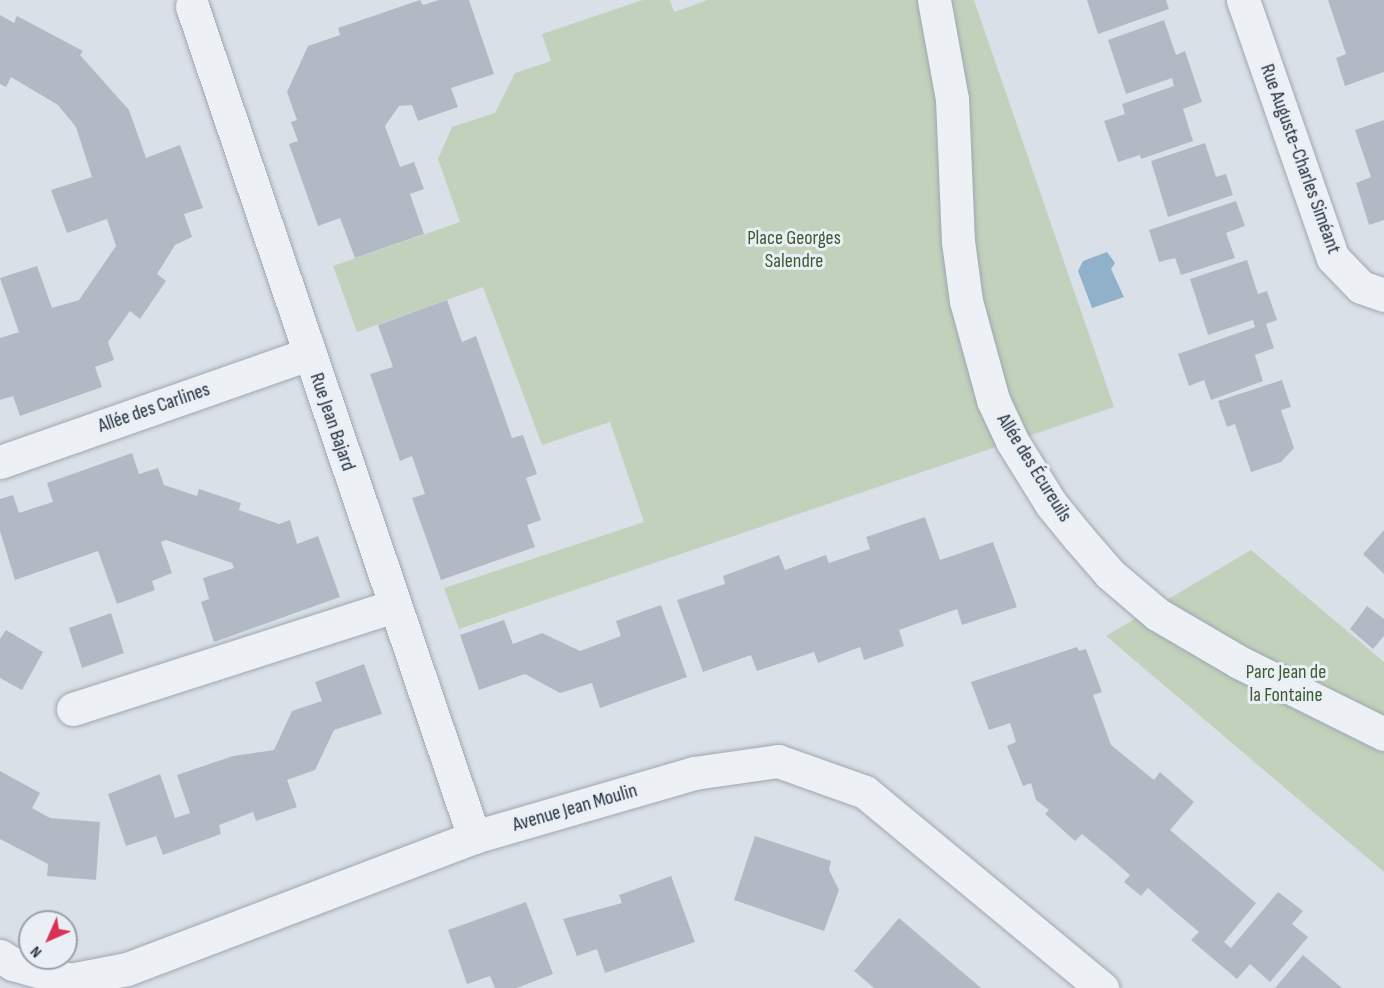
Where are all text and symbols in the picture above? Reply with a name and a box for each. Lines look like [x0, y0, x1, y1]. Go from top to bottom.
street label: Rue Auguste-Charles Siméant [1255, 61, 1345, 257]
park label: Place Georges Salendre [747, 227, 841, 274]
street label: Rue Jean Bajard [304, 370, 360, 474]
street label: Allée des Carlines [95, 378, 213, 438]
street label: Allée des Écureuils [991, 409, 1077, 527]
park label: Parc Jean de la Fontaine [1246, 661, 1326, 708]
street label: Avenue Jean Moulin [510, 779, 640, 837]
north arrow [18, 910, 78, 970]
text: N [27, 942, 46, 961]

